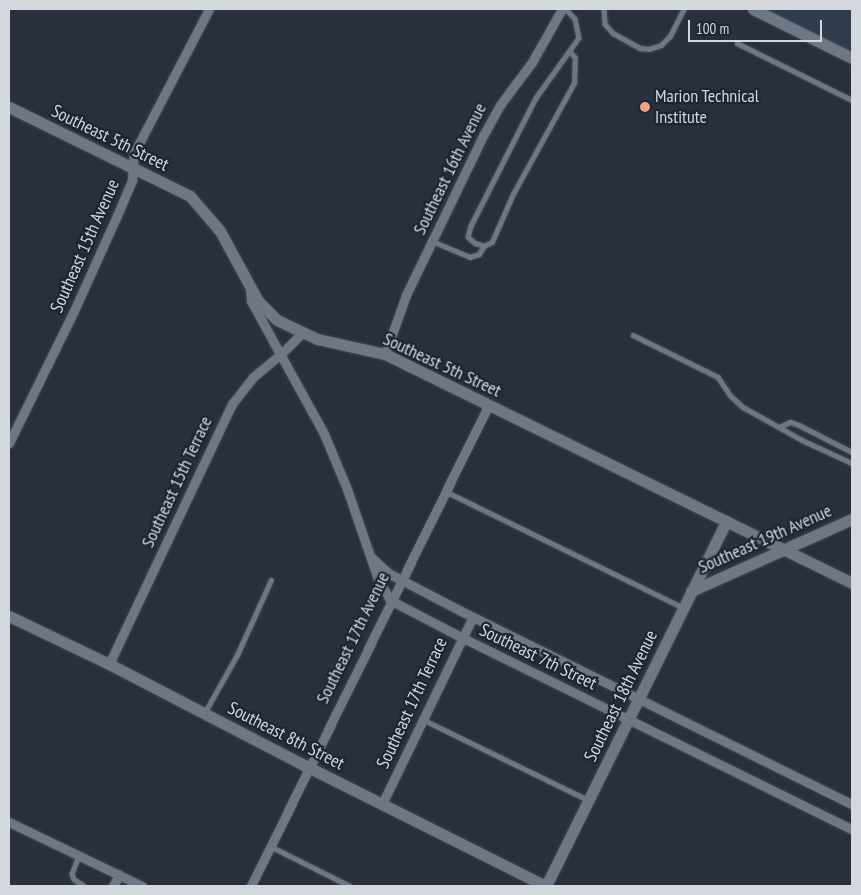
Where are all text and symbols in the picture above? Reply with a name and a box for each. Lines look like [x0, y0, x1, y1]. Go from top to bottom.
scale bar [691, 10, 825, 42]
text: 100 m [696, 19, 729, 38]
place label: Marion Technical Institute [655, 86, 759, 128]
street label: Southeast 5th Street [48, 100, 172, 176]
street label: Southeast 16th Avenue [409, 100, 491, 238]
marker: Marion Technical Institute [639, 101, 651, 113]
street label: Southeast 15th Avenue [46, 176, 124, 316]
street label: Southeast 5th Street [380, 328, 504, 402]
street label: Southeast 15th Terrace [137, 413, 217, 551]
street label: Southeast 19th Avenue [695, 500, 835, 578]
street label: Southeast 17th Avenue [312, 569, 394, 707]
street label: Southeast 7th Street [476, 619, 600, 695]
street label: Southeast 18th Avenue [580, 627, 662, 765]
street label: Southeast 17th Terrace [372, 634, 452, 772]
street label: Southeast 8th Street [224, 697, 348, 775]

